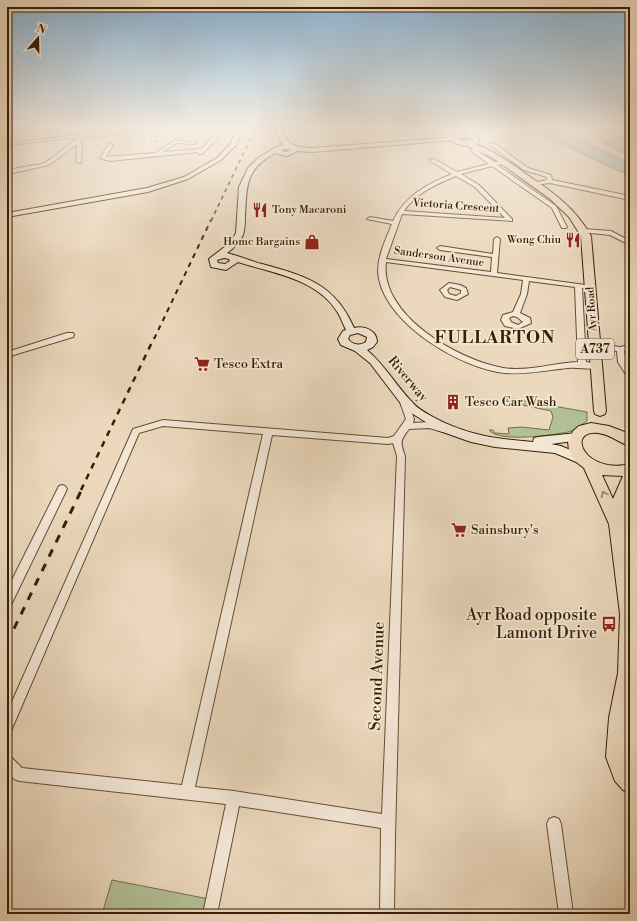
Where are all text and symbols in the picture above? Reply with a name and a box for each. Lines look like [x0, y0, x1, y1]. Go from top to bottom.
north arrow [18, 18, 58, 58]
text: N [35, 21, 48, 38]
street label: Victoria Crescent [411, 196, 500, 216]
restaurant icon: Tony Macaroni [251, 201, 269, 219]
place label: Tony Macaroni [272, 203, 347, 217]
restaurant icon: Wong Chiu [564, 231, 582, 249]
shop icon: Home Bargains [303, 233, 321, 251]
place label: Wong Chiu [506, 233, 562, 247]
place label: Home Bargains [223, 235, 300, 249]
street label: Sanderson Avenue [393, 244, 486, 270]
street label: Ayr Road [583, 285, 601, 333]
district label: FULLARTON [434, 327, 556, 349]
road number: A737 [576, 339, 614, 359]
street label: Riverway [384, 353, 432, 405]
supermarket icon: Tesco Extra [193, 355, 211, 373]
place label: Tesco Extra [214, 356, 284, 372]
building icon: Tesco Car Wash [444, 393, 462, 411]
place label: Tesco Car Wash [465, 394, 557, 410]
one-way arrow [601, 490, 609, 498]
supermarket icon: Sainsbury's [450, 521, 468, 539]
place label: Sainsbury's [471, 522, 539, 538]
place label: Ayr Road opposite Lamont Drive [465, 605, 597, 643]
bus stop icon: Ayr Road opposite Lamont Drive [600, 615, 618, 633]
street label: Second Avenue [365, 621, 389, 731]

